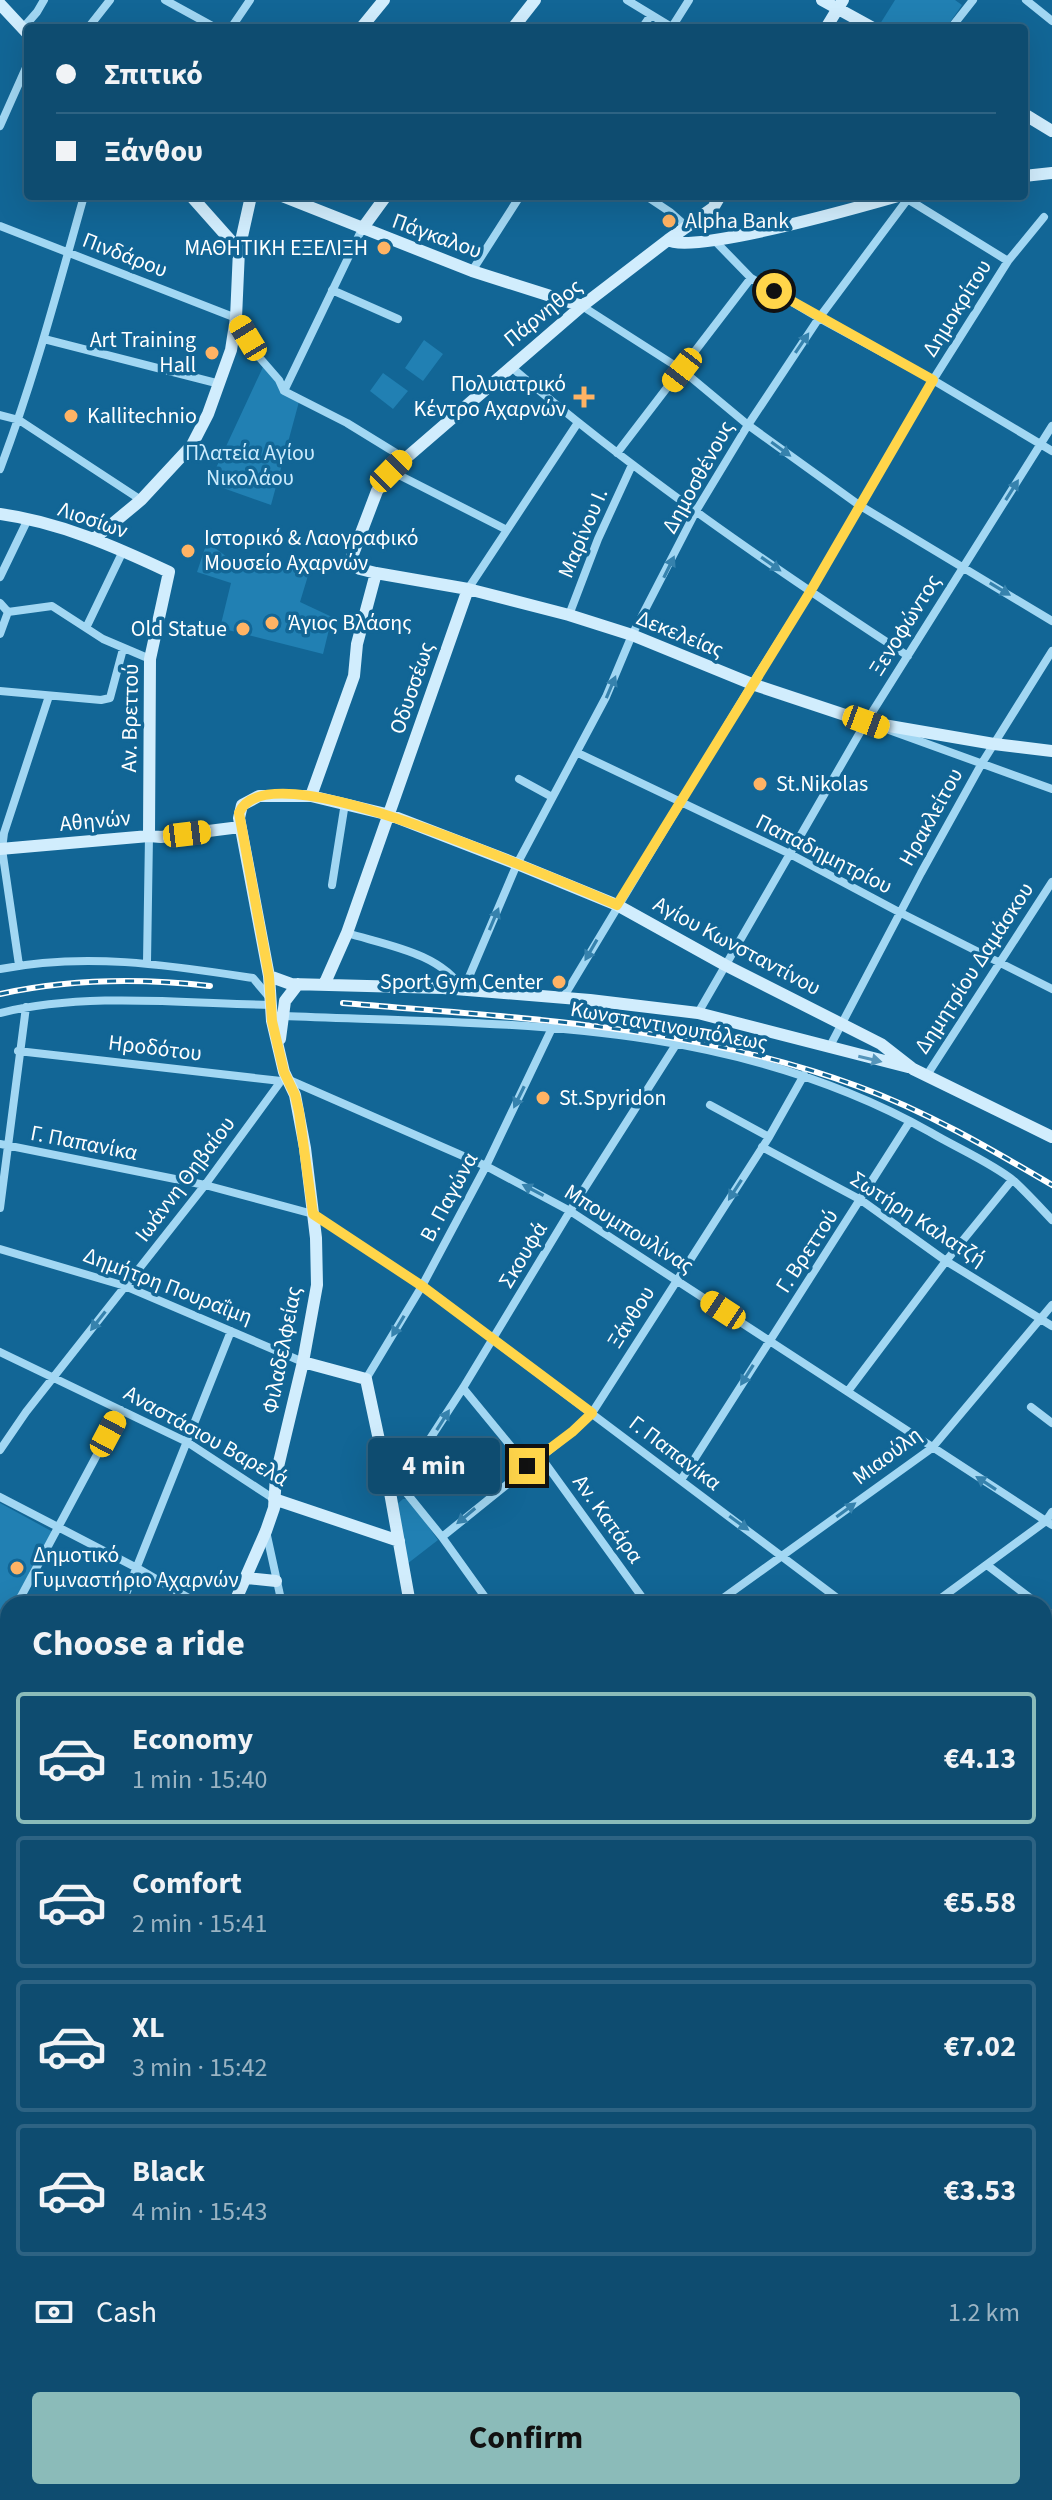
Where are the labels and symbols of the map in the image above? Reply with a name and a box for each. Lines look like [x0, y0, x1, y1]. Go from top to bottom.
street label: Πάγκαλου [388, 205, 486, 267]
place label: Alpha Bank [685, 205, 789, 237]
marker: Alpha Bank [660, 212, 678, 230]
street label: Πινδάρου [78, 224, 172, 286]
place label: ΜΑΘΗΤΙΚΗ ΕΞΕΛΙΞΗ [184, 232, 368, 264]
marker: ΜΑΘΗΤΙΚΗ ΕΞΕΛΙΞΗ [375, 239, 393, 257]
street label: Δημοκρίτου [914, 253, 1000, 363]
street label: Πάρνηθος [497, 271, 589, 355]
route start [756, 273, 792, 309]
car [225, 311, 271, 365]
place label: Art Training Hall [90, 324, 196, 381]
one-way arrow [794, 333, 809, 354]
marker: Art Training Hall [203, 344, 221, 362]
car [658, 344, 706, 396]
place label: Πολυιατρικό Κέντρο Αχαρνών [414, 368, 566, 425]
marker: Πολυιατρικό Κέντρο Αχαρνών [573, 386, 595, 408]
place label: Kallitechnio [87, 400, 197, 432]
marker: Kallitechnio [62, 407, 80, 425]
street label: Δημοσθένους [654, 415, 742, 539]
park label: Πλατεία Αγίου Νικολάου [185, 437, 315, 494]
one-way arrow [771, 441, 792, 456]
car [366, 446, 416, 496]
one-way arrow [1004, 479, 1018, 501]
street label: Μαρίνου Ι. [550, 483, 616, 583]
street label: Λιοσίων [54, 493, 132, 547]
place label: Ιστορικό & Λαογραφικό Μουσείο Αχαρνών [204, 522, 418, 579]
marker: Ιστορικό & Λαογραφικό Μουσείο Αχαρνών [179, 542, 197, 560]
one-way arrow [662, 555, 676, 578]
one-way arrow [760, 556, 781, 571]
street label: Ξενοφώντος [861, 568, 949, 682]
one-way arrow [989, 582, 1011, 596]
street label: Δεκελείας [632, 602, 728, 666]
place label: Άγιος Βλάσης [288, 607, 412, 639]
place label: Old Statue [131, 613, 227, 645]
marker: Άγιος Βλάσης [263, 614, 281, 632]
marker: Old Statue [234, 620, 252, 638]
street label: Οδυσσέως [381, 638, 443, 738]
street label: Αν. Βρεττού [113, 663, 147, 773]
one-way arrow [604, 675, 617, 699]
car [839, 703, 893, 741]
street label: Ηρακλείτου [891, 762, 971, 872]
place label: St.Nikolas [776, 768, 868, 800]
marker: St.Nikolas [751, 775, 769, 793]
street label: Αθηνών [58, 802, 132, 840]
street label: Παπαδημητρίου [750, 806, 898, 902]
car [162, 819, 212, 849]
street label: Δημητρίου Δαμάσκου [906, 876, 1042, 1060]
street label: Αγίου Κωνσταντίνου [647, 888, 827, 1004]
one-way arrow [487, 907, 500, 931]
one-way arrow [584, 939, 598, 961]
place label: Sport Gym Center [380, 966, 543, 998]
marker: Sport Gym Center [550, 973, 568, 991]
street label: Κωνσταντινουπόλεως [568, 993, 770, 1059]
street label: Ηροδότου [106, 1026, 204, 1070]
one-way arrow [858, 1053, 883, 1065]
place label: St.Spyridon [559, 1082, 667, 1114]
one-way arrow [512, 1085, 526, 1108]
marker: St.Spyridon [534, 1089, 552, 1107]
street label: Ιωάννη Θηβαίου [127, 1109, 243, 1249]
street label: Γ. Παπανίκα [28, 1117, 141, 1169]
street label: Β. Παγώνα [412, 1146, 486, 1247]
street label: Σωτήρη Καλατζή [844, 1163, 992, 1275]
street label: Μπουμπουλίνας [558, 1176, 700, 1282]
one-way arrow [727, 1179, 742, 1200]
one-way arrow [521, 1184, 544, 1197]
street label: Γ. Βρεττού [768, 1202, 846, 1300]
street label: Σκουφά [491, 1215, 556, 1294]
street label: Δημήτρη Πουραΐμη [79, 1239, 257, 1333]
street label: Ξάνθου [599, 1279, 663, 1355]
street label: Φιλαδελφείας [254, 1284, 310, 1416]
car [696, 1287, 750, 1333]
one-way arrow [90, 1311, 106, 1331]
one-way arrow [391, 1315, 405, 1337]
one-way arrow [740, 1365, 755, 1386]
street label: Αναστάσιου Βαρελά [118, 1377, 295, 1495]
car [86, 1407, 130, 1461]
street label: Γ. Παπανίκα [622, 1408, 728, 1499]
one-way arrow [436, 1409, 450, 1431]
street label: Μιαούλη [846, 1419, 928, 1493]
callout: 4 min [367, 1438, 499, 1494]
route end [509, 1448, 545, 1484]
street label: Αν. Κατάρα [565, 1468, 652, 1571]
one-way arrow [976, 1475, 997, 1490]
one-way arrow [836, 1503, 857, 1518]
one-way arrow [456, 1508, 476, 1524]
one-way arrow [728, 1515, 750, 1531]
place label: Δημοτικό Γυμναστήριο Αχαρνών [33, 1539, 239, 1596]
marker: Δημοτικό Γυμναστήριο Αχαρνών [8, 1559, 26, 1577]

